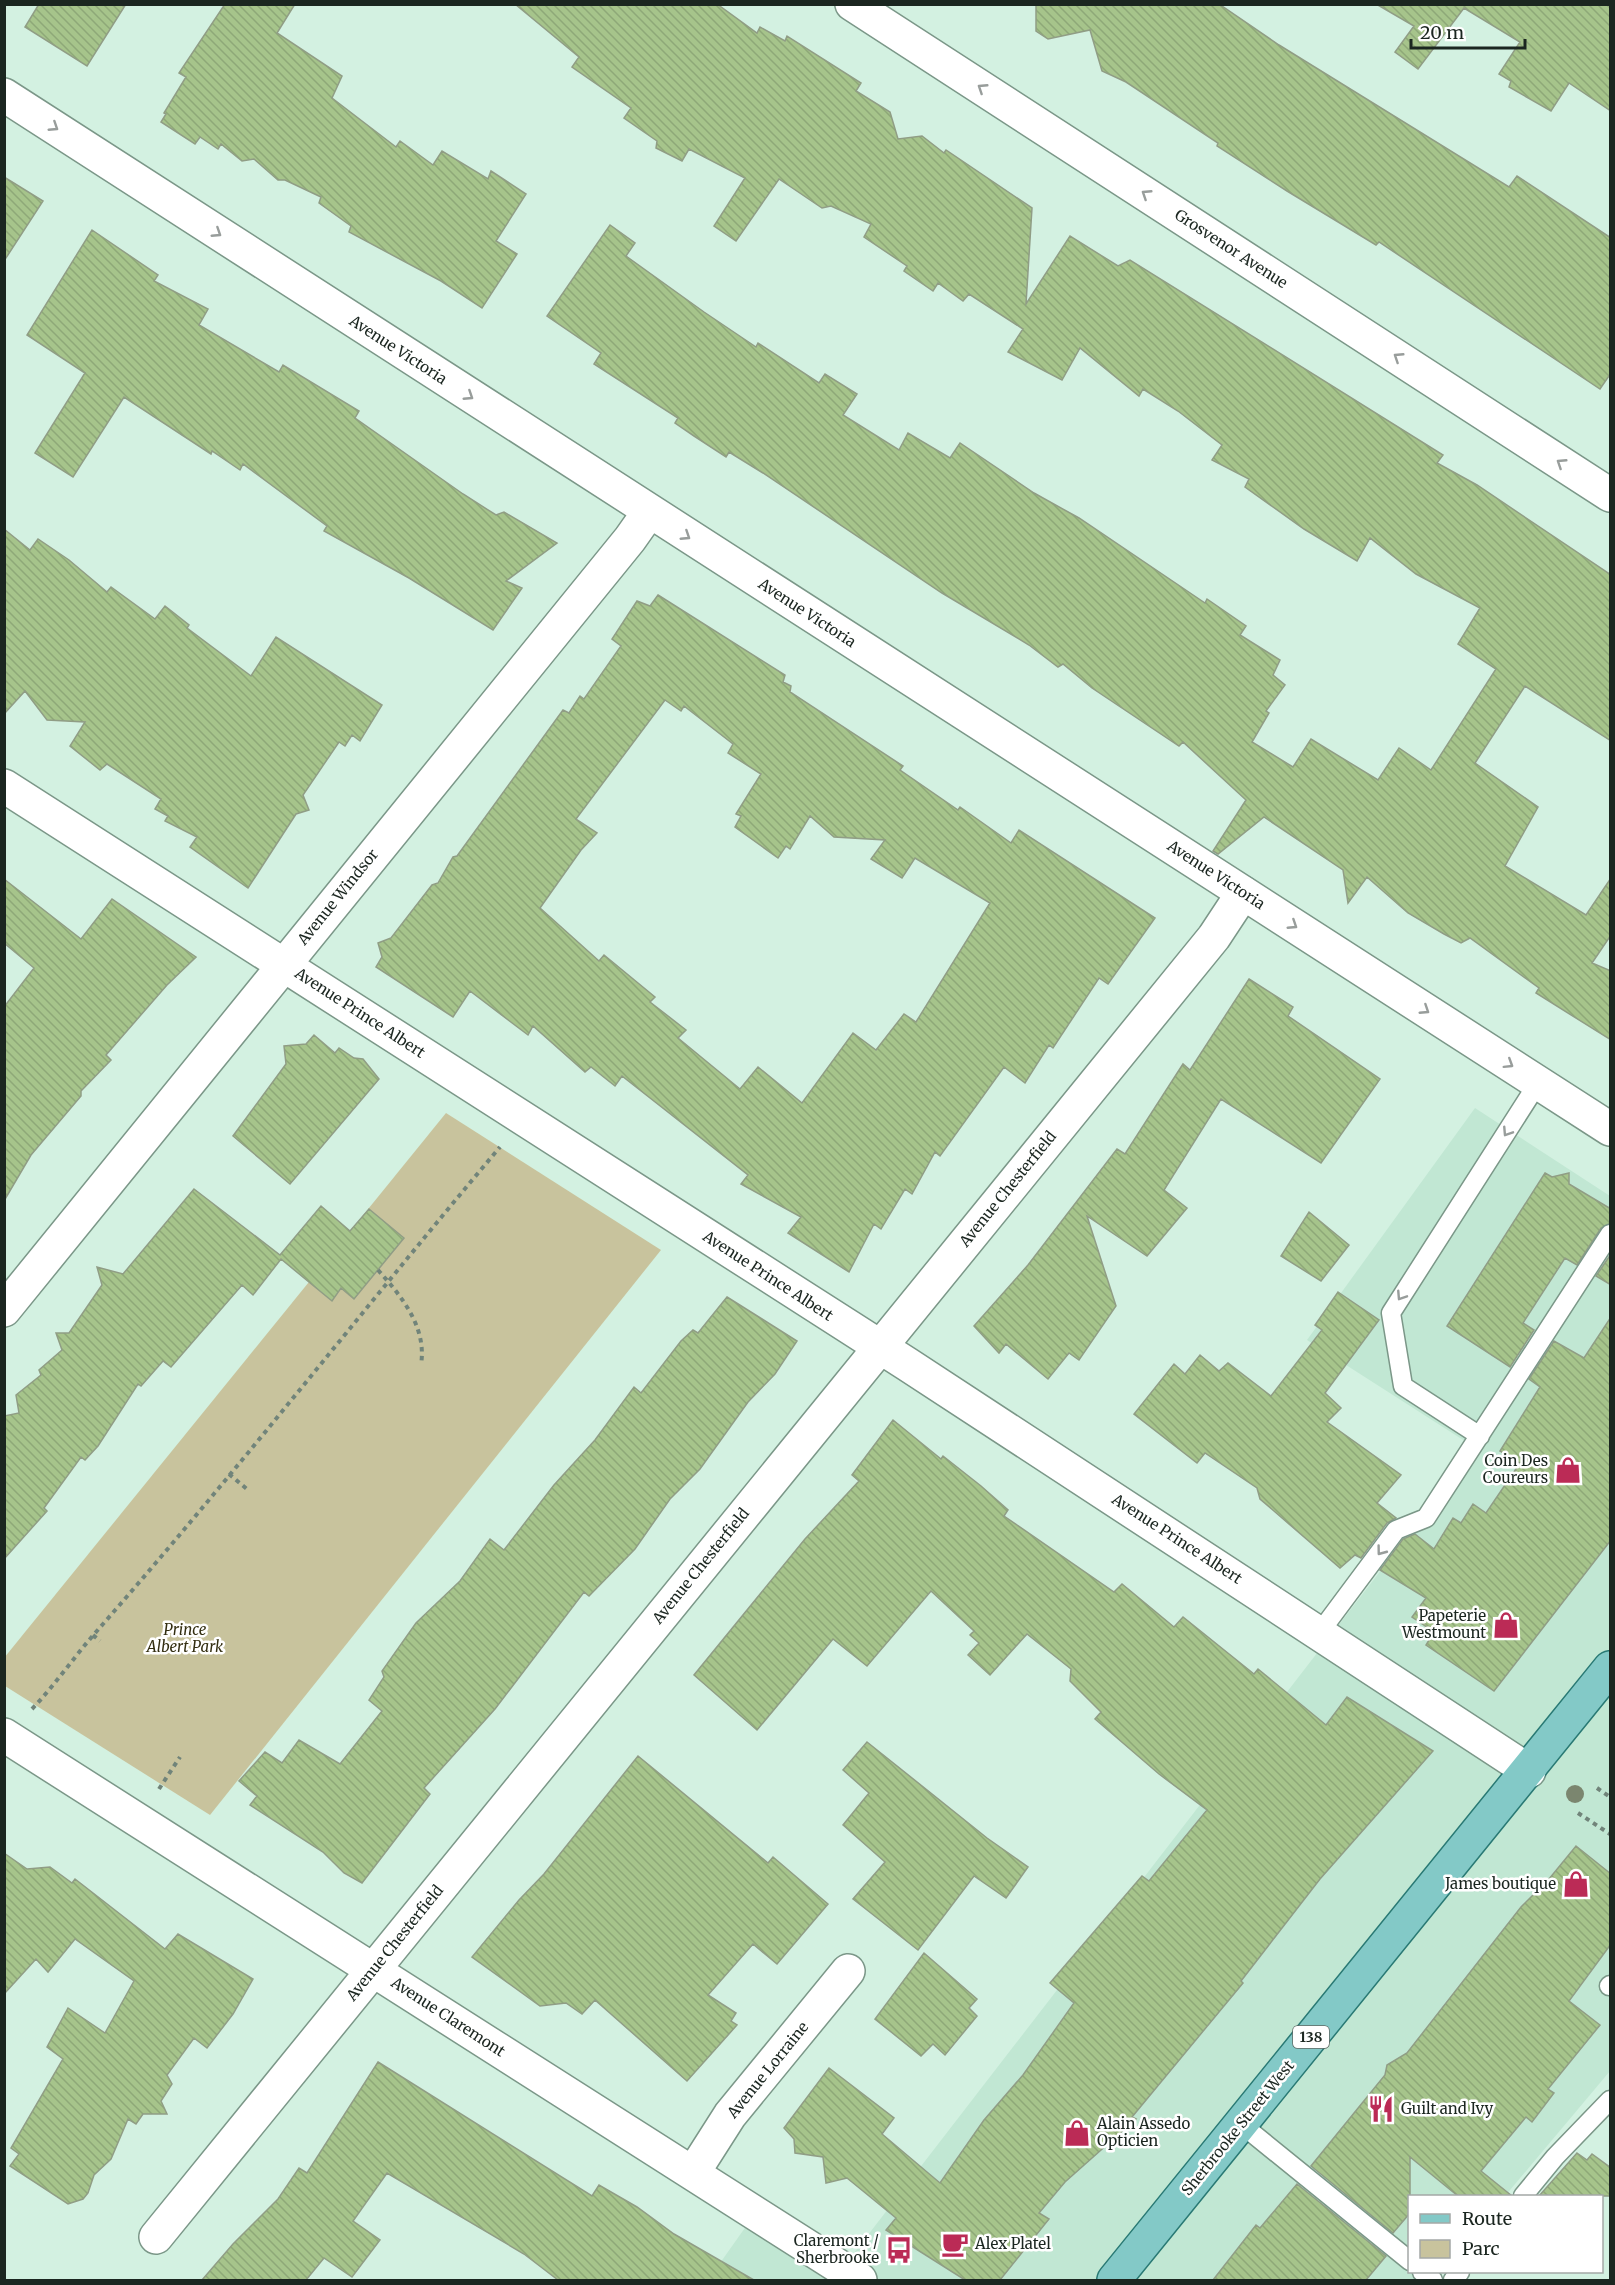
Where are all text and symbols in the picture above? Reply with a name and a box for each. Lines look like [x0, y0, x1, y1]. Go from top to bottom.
scale bar [1411, 12, 1525, 50]
text: 20 m [1420, 21, 1464, 44]
one-way arrow [978, 84, 988, 96]
one-way arrow [47, 120, 58, 131]
one-way arrow [1141, 191, 1152, 202]
street label: Grosvenor Avenue [1171, 205, 1291, 292]
one-way arrow [211, 226, 221, 238]
street label: Avenue Victoria [345, 310, 451, 388]
one-way arrow [1393, 353, 1404, 364]
one-way arrow [463, 389, 473, 401]
one-way arrow [1557, 459, 1568, 470]
one-way arrow [679, 529, 690, 540]
street label: Avenue Victoria [754, 573, 860, 651]
street label: Avenue Victoria [1163, 835, 1269, 913]
street label: Avenue Windsor [293, 845, 382, 949]
one-way arrow [1286, 917, 1297, 928]
street label: Avenue Prince Albert [291, 963, 429, 1062]
one-way arrow [1418, 1003, 1429, 1014]
one-way arrow [1502, 1057, 1513, 1068]
one-way arrow [1503, 1125, 1514, 1136]
street label: Avenue Chesterfield [954, 1127, 1060, 1251]
street label: Avenue Prince Albert [699, 1226, 837, 1325]
one-way arrow [1397, 1290, 1409, 1300]
place label: Coin Des Coureurs [1483, 1451, 1548, 1487]
shop icon: Coin Des Coureurs [1553, 1455, 1583, 1485]
street label: Avenue Prince Albert [1108, 1489, 1246, 1588]
street label: Avenue Chesterfield [647, 1504, 753, 1628]
one-way arrow [1377, 1544, 1388, 1555]
place label: Papeterie Westmount [1401, 1606, 1486, 1642]
shop icon: Papeterie Westmount [1491, 1610, 1521, 1640]
park label: Prince Albert Park [146, 1620, 224, 1656]
shop icon: James boutique [1561, 1869, 1591, 1899]
place label: James boutique [1444, 1874, 1556, 1893]
street label: Avenue Chesterfield [341, 1881, 447, 2005]
street label: Avenue Claremont [387, 1972, 509, 2061]
street label: Avenue Lorraine [722, 2018, 812, 2122]
road number: 138 [1293, 2026, 1329, 2048]
street label: Sherbrooke Street West [1177, 2056, 1298, 2199]
restaurant icon: Guilt and Ivy [1366, 2094, 1396, 2124]
place label: Guilt and Ivy [1401, 2099, 1494, 2118]
place label: Alain Assedo Opticien [1096, 2114, 1190, 2150]
shop icon: Alain Assedo Opticien [1062, 2118, 1092, 2148]
legend [1408, 2195, 1603, 2273]
text: Route [1462, 2207, 1512, 2230]
cafe icon: Alex Platel [940, 2229, 970, 2259]
place label: Claremont / Sherbrooke [794, 2231, 879, 2267]
place label: Alex Platel [974, 2234, 1051, 2253]
bus stop icon: Claremont / Sherbrooke [884, 2235, 914, 2265]
text: Parc [1462, 2237, 1500, 2260]

